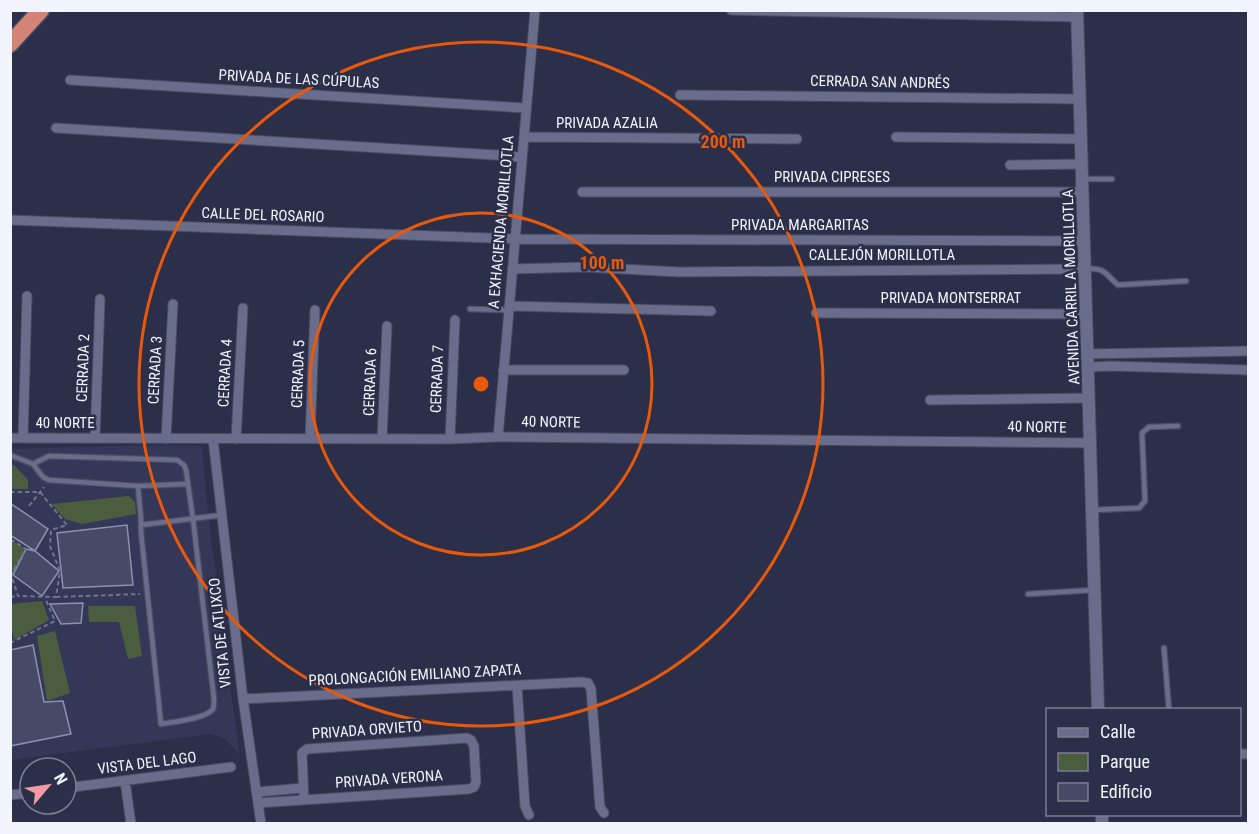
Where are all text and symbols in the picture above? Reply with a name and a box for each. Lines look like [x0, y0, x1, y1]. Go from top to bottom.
street label: PRIVADA DE LAS CÚPULAS [218, 66, 380, 92]
street label: CERRADA SAN ANDRÉS [810, 72, 950, 92]
street label: PRIVADA AZALIA [556, 114, 658, 132]
text: 200 m [701, 131, 745, 152]
street label: A EXHACIENDA MORILLOTLA [484, 134, 518, 309]
street label: PRIVADA CIPRESES [774, 168, 890, 186]
street label: AVENIDA CARRIL A MORILLOTLA [1059, 189, 1083, 385]
street label: CALLE DEL ROSARIO [201, 204, 325, 226]
street label: PRIVADA MARGARITAS [731, 216, 869, 234]
street label: CALLEJÓN MORILLOTLA [809, 246, 955, 264]
text: 100 m [580, 252, 624, 273]
street label: PRIVADA MONTSERRAT [881, 289, 1022, 307]
street label: CERRADA 2 [73, 333, 93, 403]
street label: CERRADA 3 [144, 335, 166, 405]
street label: CERRADA 4 [214, 338, 236, 408]
street label: CERRADA 5 [288, 339, 308, 409]
street label: CERRADA 7 [427, 344, 447, 414]
street label: CERRADA 6 [360, 347, 380, 417]
centre of rings [471, 374, 491, 394]
street label: 40 NORTE [521, 412, 581, 432]
street label: 40 NORTE [35, 414, 95, 432]
street label: 40 NORTE [1007, 417, 1067, 437]
street label: VISTA DE ATLIXCO [205, 577, 235, 689]
street label: PROLONGACIÓN EMILIANO ZAPATA [308, 660, 522, 690]
legend [1046, 708, 1241, 816]
street label: PRIVADA ORVIETO [311, 717, 423, 743]
text: Calle [1100, 721, 1136, 742]
street label: VISTA DEL LAGO [96, 748, 198, 778]
text: Parque [1100, 751, 1150, 772]
north arrow [18, 756, 78, 816]
street label: PRIVADA VERONA [335, 766, 444, 792]
text: N [50, 770, 71, 788]
text: Edificio [1100, 781, 1152, 802]

